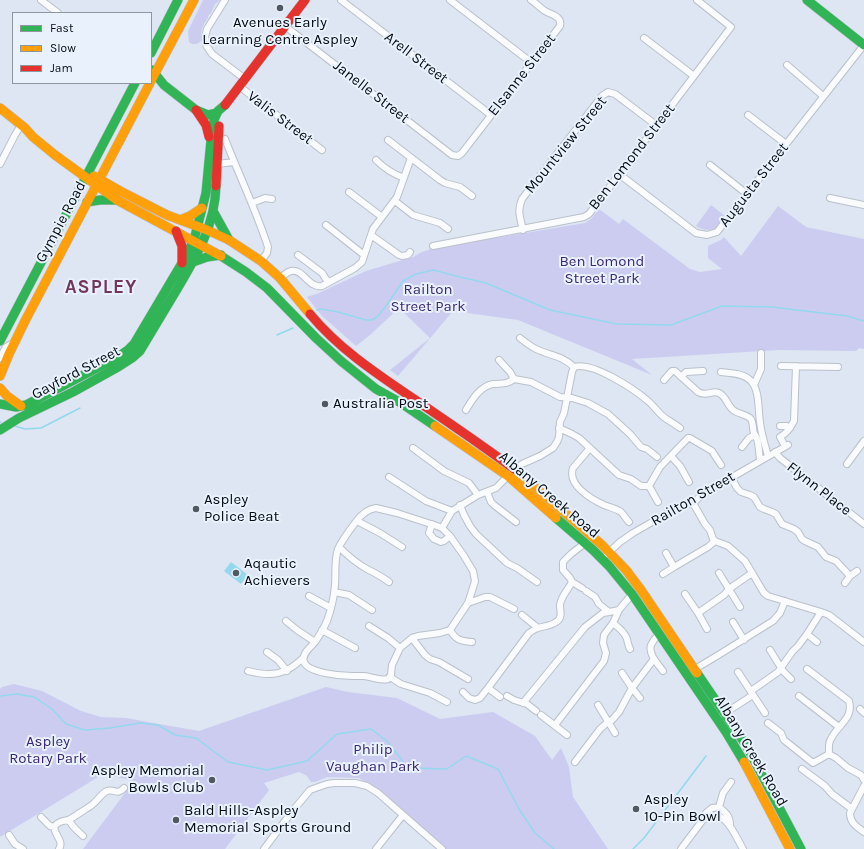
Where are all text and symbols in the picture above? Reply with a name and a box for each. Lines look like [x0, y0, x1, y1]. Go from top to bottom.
marker: Avenues Early Learning Centre Aspley [275, 3, 285, 13]
legend [12, 12, 152, 84]
place label: Avenues Early Learning Centre Aspley [202, 14, 358, 49]
text: Fast [50, 21, 73, 35]
street label: Arell Street [381, 28, 451, 88]
street label: Elsanne Street [484, 30, 560, 120]
text: Slow [50, 41, 76, 55]
street label: Janelle Street [329, 57, 413, 127]
text: Jam [50, 61, 73, 75]
street label: Valis Street [244, 87, 316, 149]
street label: Mountview Street [521, 93, 611, 197]
street label: Ben Lomond Street [585, 100, 679, 214]
street label: Augusta Street [716, 139, 792, 231]
street label: Gympie Road [32, 178, 90, 266]
park label: Ben Lomond Street Park [559, 253, 645, 288]
district label: ASPLEY [65, 277, 137, 299]
park label: Railton Street Park [390, 281, 466, 316]
street label: Gayford Street [29, 342, 123, 404]
place label: Australia Post [333, 395, 428, 413]
marker: Australia Post [320, 399, 330, 409]
street label: Albany Creek Road [495, 448, 603, 542]
street label: Flynn Place [783, 458, 855, 520]
street label: Railton Street [648, 468, 738, 530]
place label: Aspley Police Beat [204, 491, 279, 526]
marker: Aspley Police Beat [191, 504, 201, 514]
place label: Aqautic Achievers [244, 555, 310, 590]
marker: Aqautic Achievers [231, 568, 241, 578]
street label: Albany Creek Road [711, 692, 791, 810]
park label: Aspley Rotary Park [9, 733, 87, 768]
park label: Philip Vaughan Park [326, 741, 420, 776]
place label: Aspley Memorial Bowls Club [91, 762, 204, 797]
marker: Aspley Memorial Bowls Club [207, 775, 217, 785]
place label: Aspley 10-Pin Bowl [644, 791, 721, 826]
place label: Bald Hills-Aspley Memorial Sports Ground [184, 802, 351, 837]
marker: Aspley 10-Pin Bowl [631, 804, 641, 814]
marker: Bald Hills-Aspley Memorial Sports Ground [171, 815, 181, 825]

